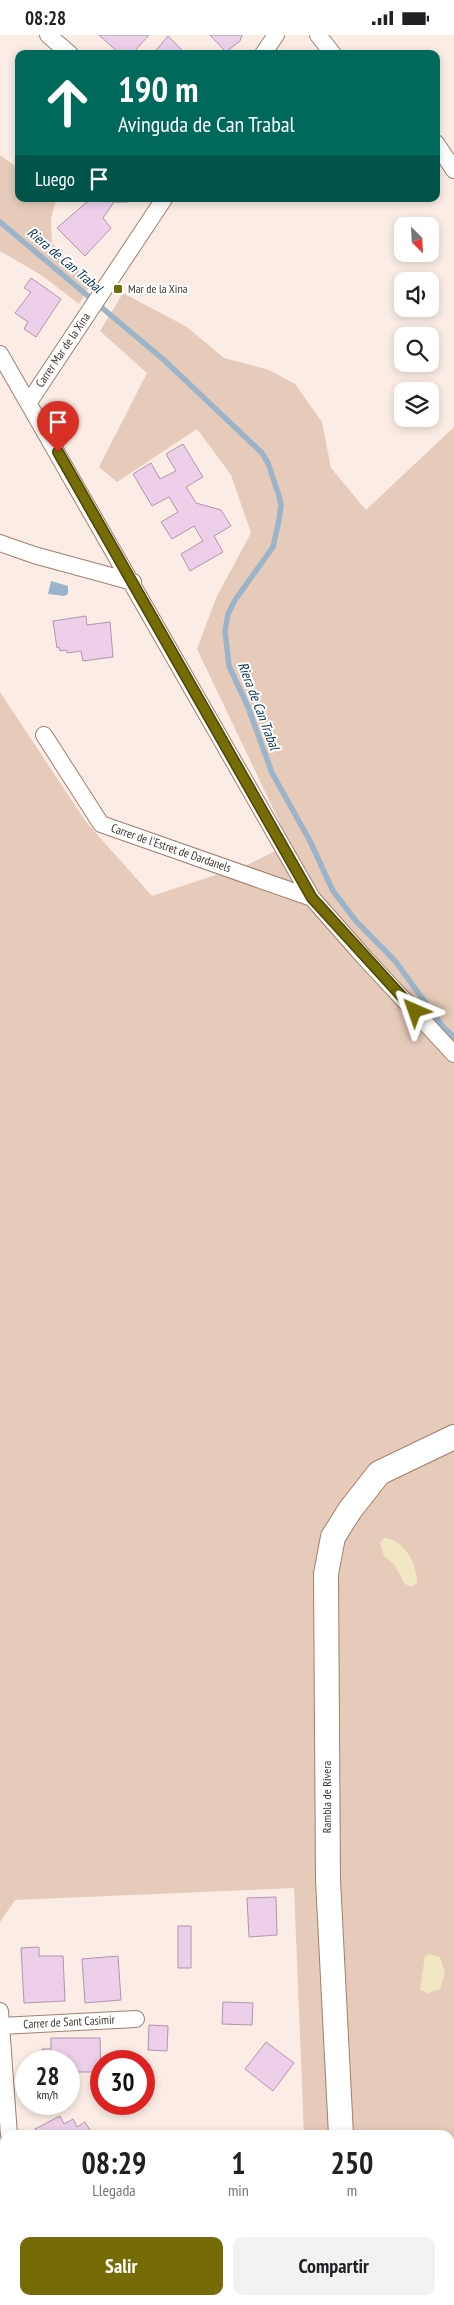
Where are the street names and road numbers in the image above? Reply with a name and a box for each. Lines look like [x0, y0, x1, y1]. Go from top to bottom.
street label: Carrer Mar de la Xina [32, 309, 93, 390]
street label: Carrer de l'Estret de Dardanels [109, 820, 233, 875]
street label: Rambla de Rivera [319, 1761, 334, 1833]
street label: Carrer de Sant Casimir [23, 2012, 116, 2031]

